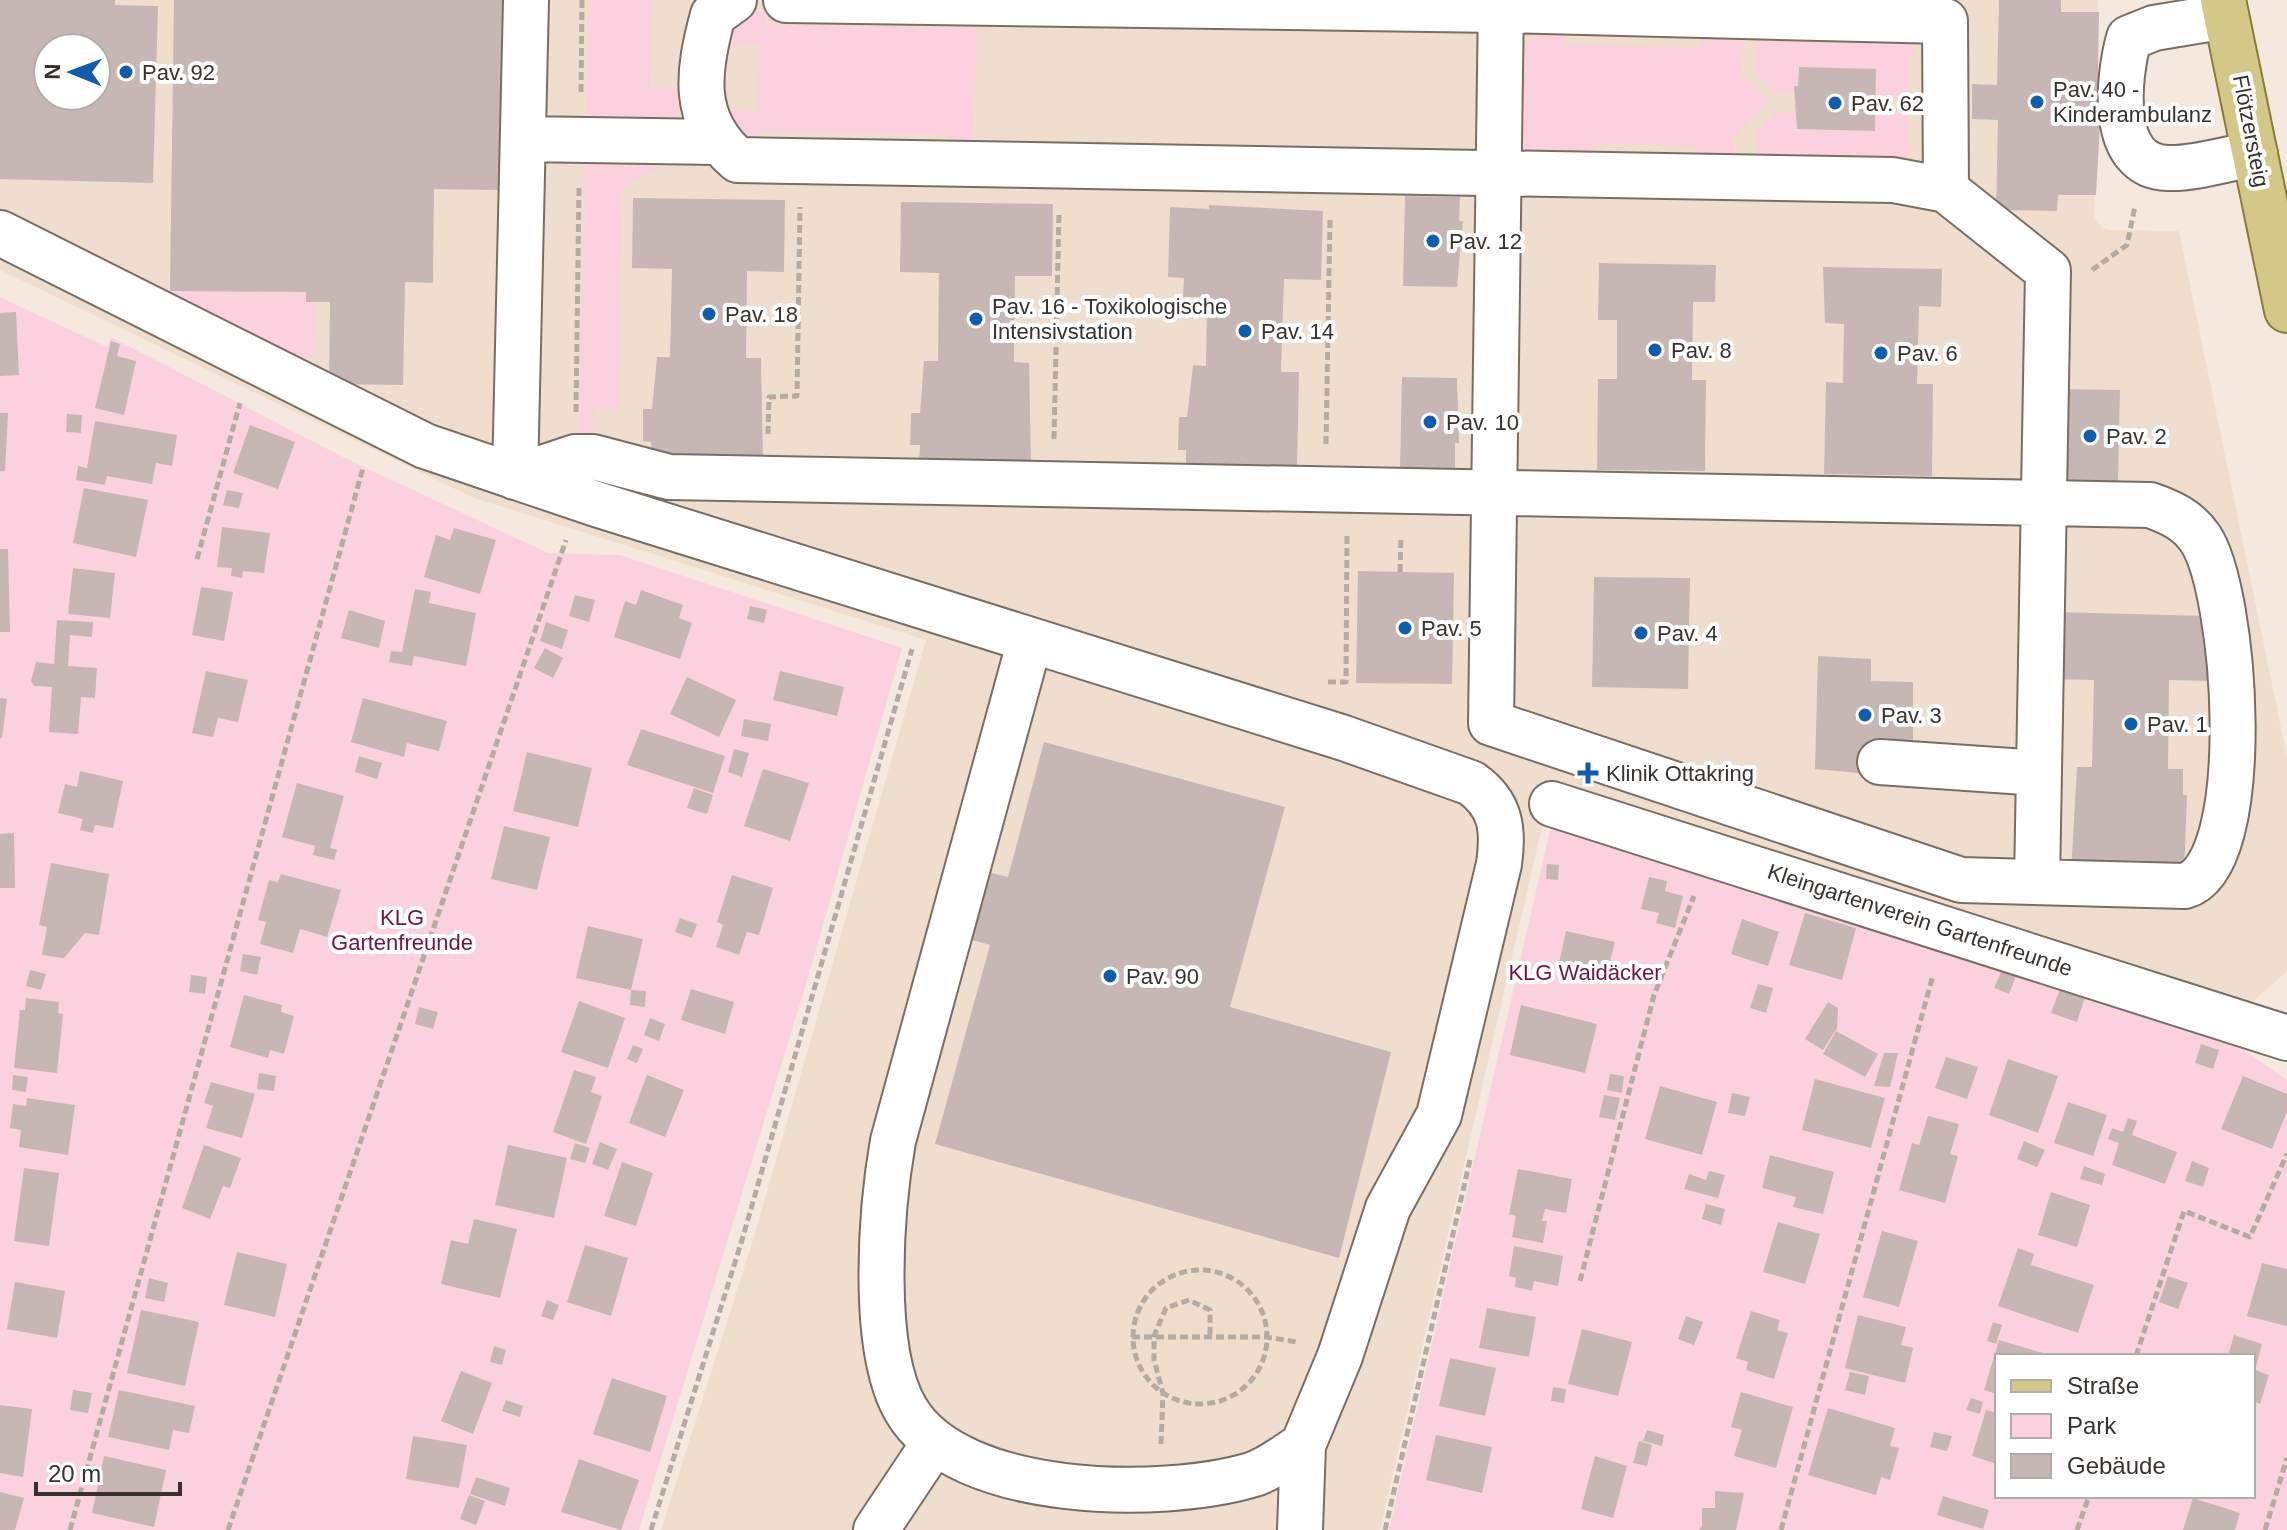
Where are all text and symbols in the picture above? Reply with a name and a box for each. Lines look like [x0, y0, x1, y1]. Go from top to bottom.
north arrow [32, 32, 112, 112]
place label: Pav. 92 [142, 60, 215, 85]
text: N [40, 63, 65, 80]
marker: Pav. 92 [117, 63, 135, 81]
street label: Flötzersteig [2228, 73, 2274, 189]
place label: Pav. 40 - Kinderambulanz [2053, 77, 2212, 127]
place label: Pav. 62 [1851, 91, 1924, 116]
marker: Pav. 40 - Kinderambulanz [2028, 93, 2046, 111]
marker: Pav. 62 [1826, 94, 1844, 112]
place label: Pav. 12 [1449, 229, 1522, 254]
marker: Pav. 12 [1424, 232, 1442, 250]
place label: Pav. 16 - Toxikologische Intensivstation [992, 294, 1227, 344]
place label: Pav. 18 [725, 302, 798, 327]
marker: Pav. 18 [700, 305, 718, 323]
marker: Pav. 16 - Toxikologische Intensivstation [967, 310, 985, 328]
place label: Pav. 14 [1261, 319, 1334, 344]
marker: Pav. 14 [1236, 322, 1254, 340]
place label: Pav. 8 [1671, 338, 1732, 363]
marker: Pav. 8 [1646, 341, 1664, 359]
place label: Pav. 6 [1897, 341, 1958, 366]
marker: Pav. 6 [1872, 344, 1890, 362]
place label: Pav. 10 [1446, 410, 1519, 435]
marker: Pav. 10 [1421, 413, 1439, 431]
place label: Pav. 2 [2106, 424, 2167, 449]
marker: Pav. 2 [2081, 427, 2099, 445]
place label: Pav. 5 [1421, 616, 1482, 641]
marker: Pav. 5 [1396, 619, 1414, 637]
place label: Pav. 4 [1657, 621, 1718, 646]
marker: Pav. 4 [1632, 624, 1650, 642]
place label: Pav. 3 [1881, 703, 1942, 728]
marker: Pav. 3 [1856, 706, 1874, 724]
place label: Pav. 1 [2147, 712, 2208, 737]
marker: Pav. 1 [2122, 715, 2140, 733]
place label: Klinik Ottakring [1606, 761, 1754, 786]
marker: Klinik Ottakring [1577, 762, 1599, 784]
street label: Kleingartenverein Gartenfreunde [1764, 859, 2076, 981]
park label: KLG Gartenfreunde [331, 905, 473, 955]
park label: KLG Waidäcker [1508, 960, 1662, 985]
place label: Pav. 90 [1126, 964, 1199, 989]
marker: Pav. 90 [1101, 967, 1119, 985]
legend [1995, 1354, 2255, 1498]
text: Straße [2067, 1372, 2139, 1399]
text: Park [2067, 1412, 2117, 1439]
scale bar [36, 1446, 180, 1496]
text: Gebäude [2067, 1452, 2166, 1479]
text: 20 m [48, 1460, 101, 1487]

